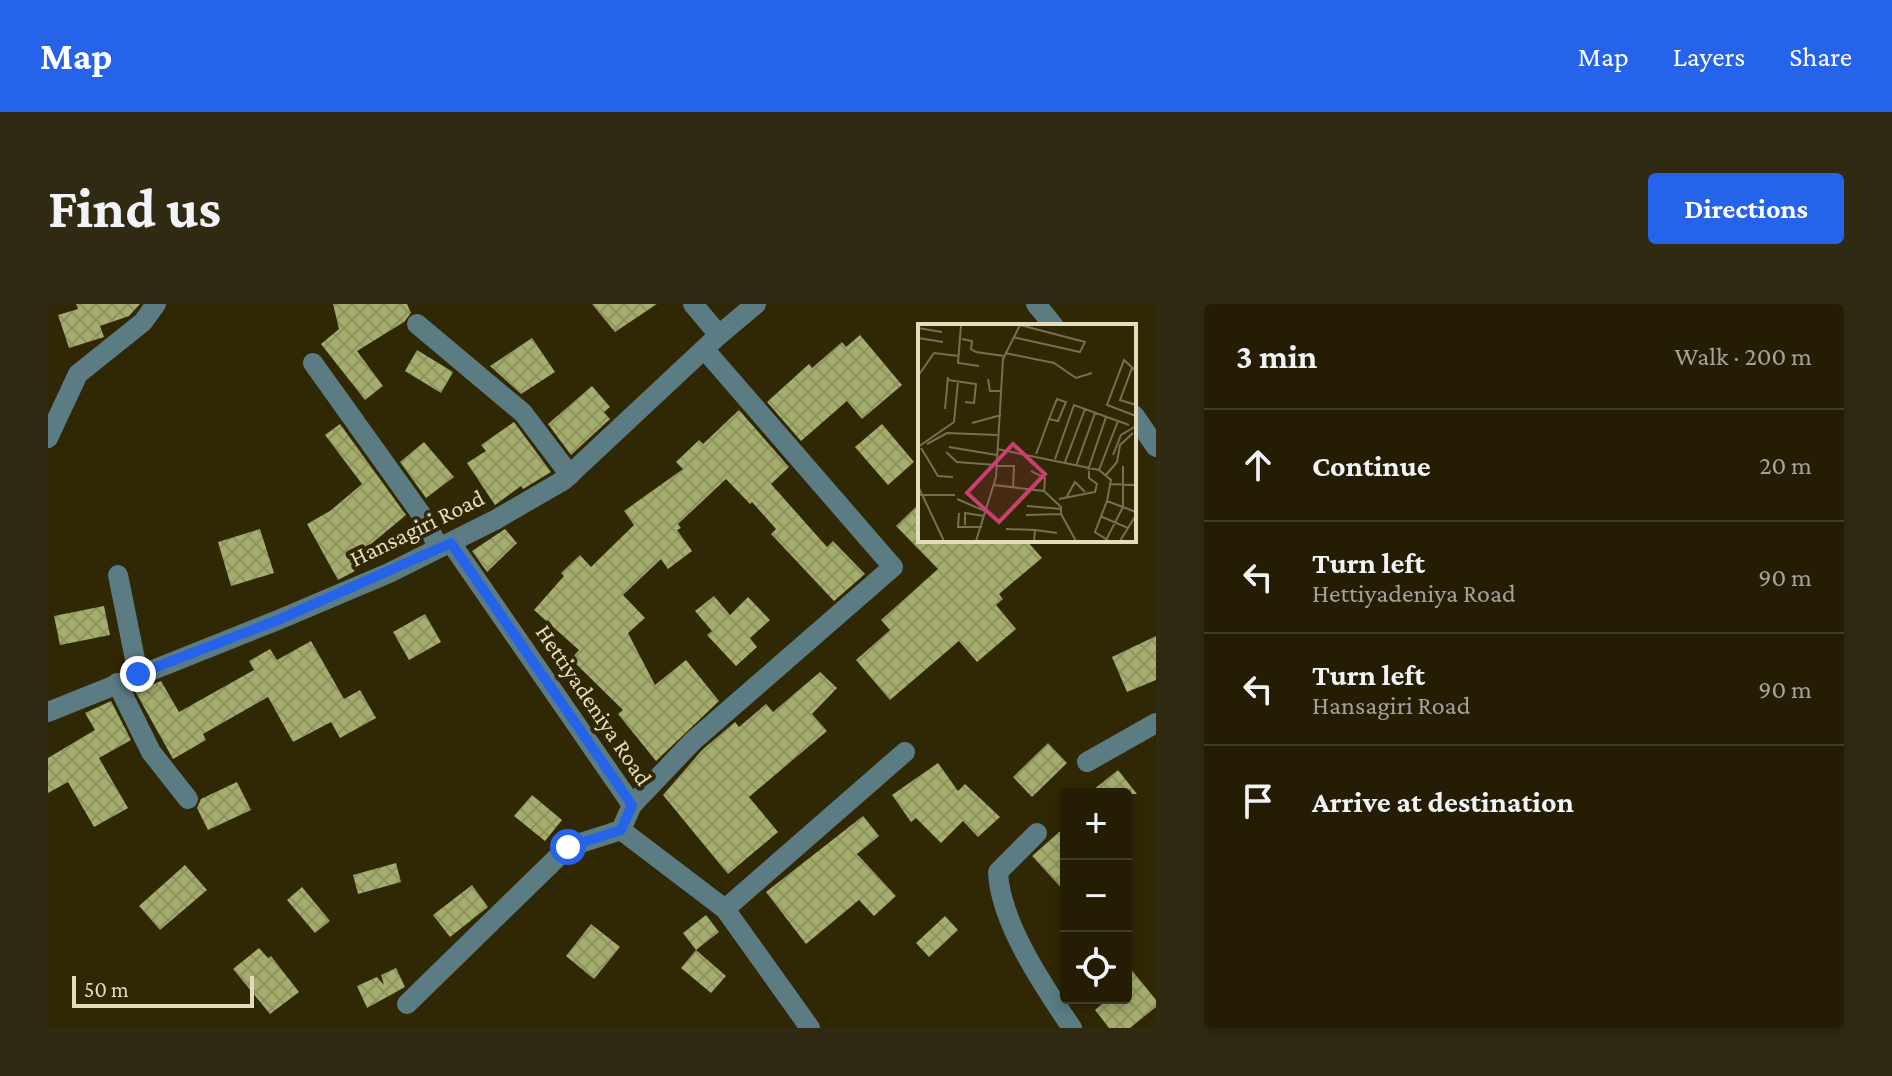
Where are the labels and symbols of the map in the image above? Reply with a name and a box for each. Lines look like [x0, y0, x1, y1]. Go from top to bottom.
inset map [918, 324, 1136, 542]
street label: Hansagiri Road [345, 483, 489, 572]
street label: Hettiyadeniya Road [531, 619, 658, 790]
route end [120, 656, 156, 692]
route start [550, 829, 586, 865]
scale bar [72, 972, 254, 1008]

